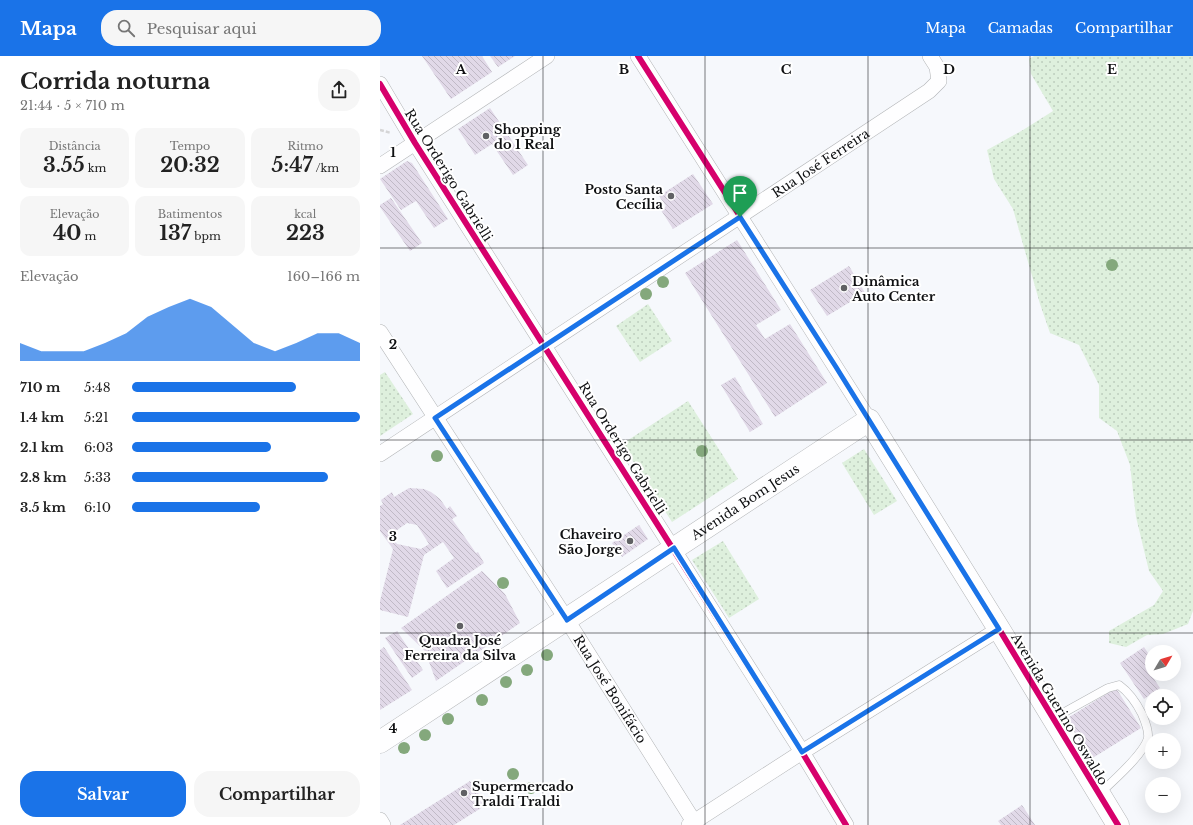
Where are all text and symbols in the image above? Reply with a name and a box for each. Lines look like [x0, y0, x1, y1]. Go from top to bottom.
search box [101, 10, 381, 46]
text: Mapa [20, 17, 77, 40]
icon: search [115, 17, 137, 39]
text: Pesquisar aqui [147, 19, 257, 38]
text: Mapa [925, 19, 966, 37]
text: Camadas [988, 19, 1053, 37]
text: Compartilhar [1075, 19, 1173, 37]
text: A [455, 61, 467, 78]
text: B [619, 61, 629, 78]
text: C [781, 61, 792, 78]
text: D [943, 61, 955, 78]
text: E [1107, 61, 1117, 78]
text: Corrida noturna [20, 68, 210, 95]
button: share [318, 69, 360, 111]
text: 21:44 · 5 × 710 m [20, 97, 125, 114]
street label: Rua Orderigo Gabrielli [401, 106, 497, 245]
place label: Shopping do 1 Real [494, 121, 562, 153]
street label: Rua José Ferreira [769, 124, 873, 202]
marker: Shopping do 1 Real [481, 131, 491, 141]
text: Distância [49, 139, 101, 153]
text: Tempo [170, 139, 210, 153]
text: Ritmo [288, 139, 323, 153]
text: 1 [390, 144, 396, 161]
text: 3.55 [43, 153, 85, 177]
text: 20:32 [160, 153, 220, 177]
text: 5:47 [272, 153, 313, 177]
text: km [85, 161, 106, 175]
text: /km [313, 161, 339, 175]
pin [723, 176, 757, 217]
place label: Posto Santa Cecília [584, 181, 664, 213]
icon: arrive [729, 182, 751, 204]
marker: Posto Santa Cecília [666, 191, 676, 201]
text: Elevação [50, 207, 99, 221]
text: Batimentos [158, 207, 222, 221]
text: kcal [294, 207, 316, 221]
text: 40 [53, 221, 81, 245]
text: 137 [159, 221, 191, 245]
text: 223 [286, 221, 325, 245]
text: m [81, 229, 96, 243]
text: bpm [191, 229, 221, 243]
text: Elevação [20, 268, 79, 285]
text: 160–166 m [287, 268, 360, 285]
place label: Dinâmica Auto Center [851, 273, 936, 305]
marker: Dinâmica Auto Center [839, 283, 849, 293]
text: 2 [389, 336, 397, 353]
text: 710 m [20, 379, 60, 396]
text: 5:48 [84, 379, 111, 396]
street label: Rua Orderigo Gabrielli [575, 379, 671, 518]
text: 1.4 km [20, 409, 64, 426]
text: 5:21 [84, 409, 109, 426]
text: 2.1 km [20, 439, 64, 456]
text: 6:03 [84, 439, 113, 456]
street label: Avenida Bom Jesus [687, 460, 803, 544]
text: 2.8 km [20, 469, 67, 486]
text: 5:33 [84, 469, 111, 486]
text: 3.5 km [20, 499, 66, 516]
text: 6:10 [84, 499, 111, 516]
place label: Chaveiro São Jorge [558, 526, 622, 558]
text: 3 [389, 528, 397, 545]
marker: Chaveiro São Jorge [625, 536, 635, 546]
marker: Quadra José Ferreira da Silva [455, 621, 465, 631]
street label: Avenida Guerino Oswaldo [1007, 629, 1112, 788]
place label: Quadra José Ferreira da Silva [404, 632, 516, 664]
street label: Rua José Bonifácio [570, 632, 650, 747]
north arrow [1145, 645, 1181, 681]
map controls [1145, 645, 1181, 813]
button: locate [1145, 689, 1181, 725]
text: 4 [389, 720, 398, 737]
button: + [1145, 733, 1181, 769]
button: Salvar [20, 771, 186, 817]
button: Compartilhar [194, 771, 360, 817]
button: − [1145, 777, 1181, 813]
place label: Supermercado Traldi Traldi [472, 778, 574, 810]
marker: Supermercado Traldi Traldi [459, 788, 469, 798]

